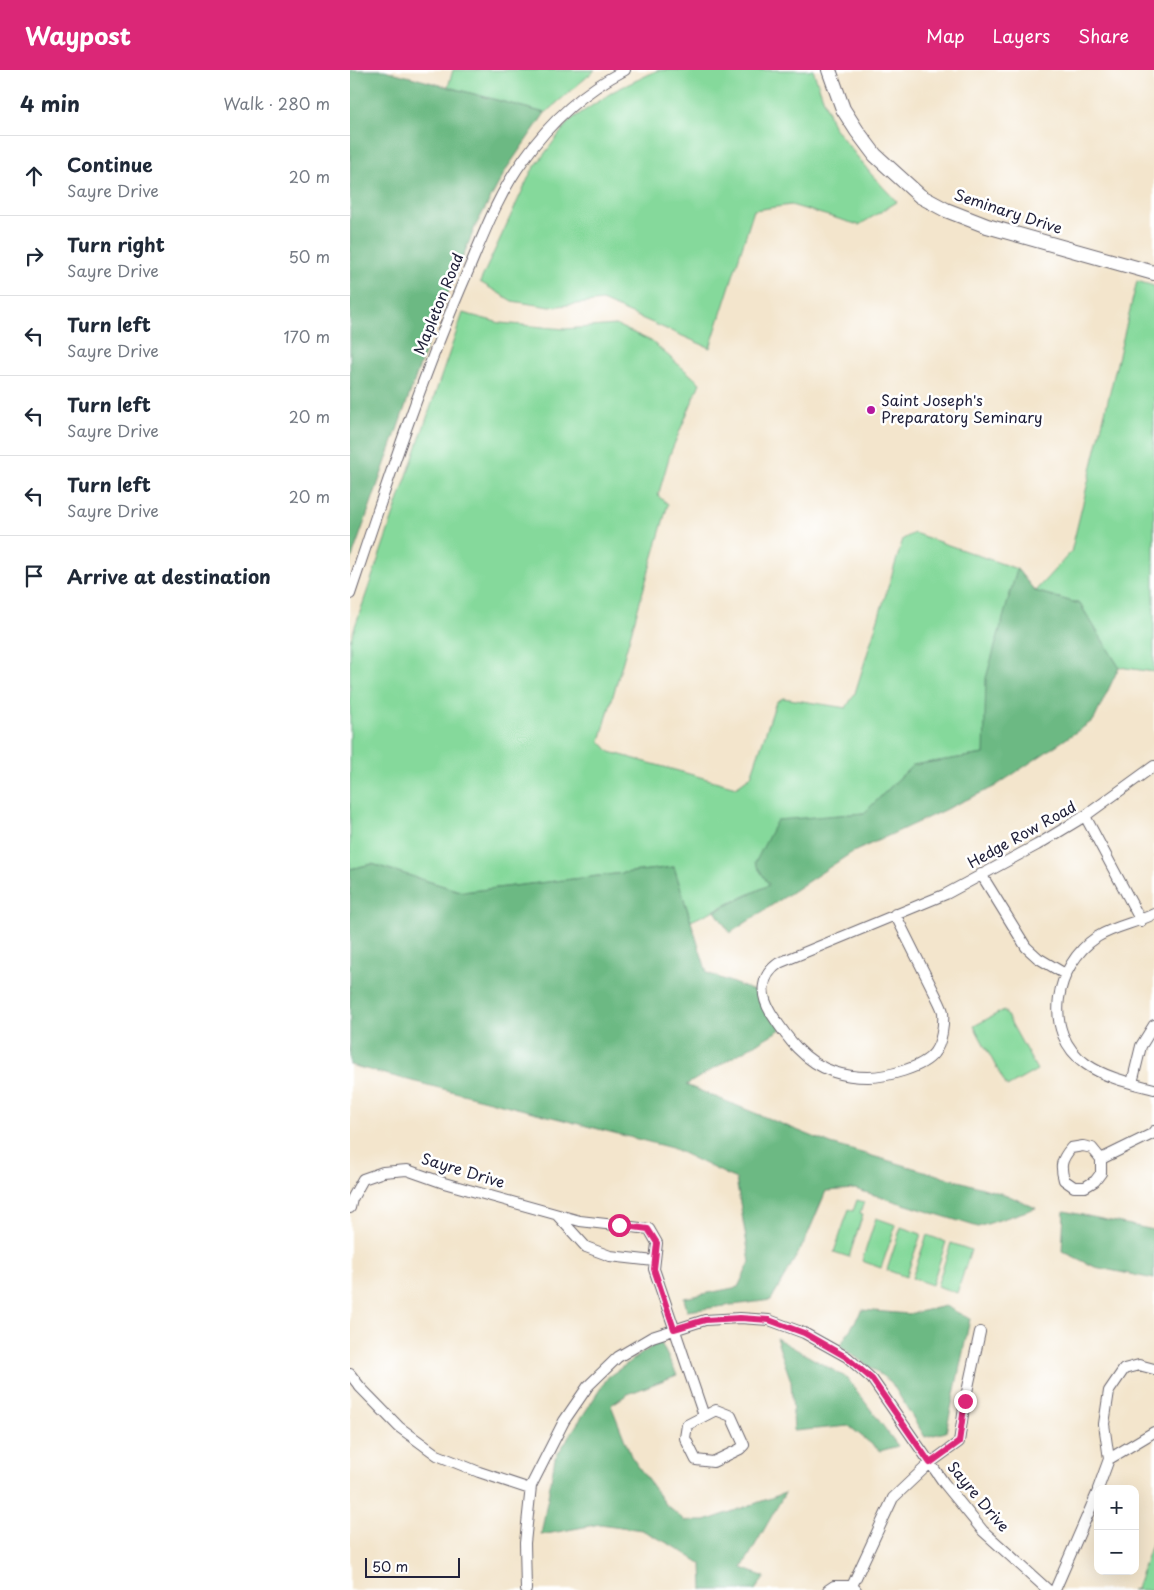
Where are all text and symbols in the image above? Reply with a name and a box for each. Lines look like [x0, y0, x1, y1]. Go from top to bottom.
text: Waypost [25, 17, 131, 53]
text: Map [926, 22, 965, 49]
text: Layers [993, 22, 1050, 49]
text: Share [1078, 22, 1129, 49]
text: 4 min [20, 87, 80, 119]
text: Walk · 280 m [223, 91, 330, 115]
text: Continue [67, 150, 153, 178]
icon: ahead [20, 162, 48, 190]
text: 20 m [289, 164, 330, 188]
text: Sayre Drive [67, 178, 159, 202]
street label: Seminary Drive [951, 182, 1066, 239]
text: Turn right [67, 230, 165, 258]
icon: right [20, 242, 48, 270]
text: 50 m [289, 244, 330, 268]
street label: Mapleton Road [407, 249, 468, 358]
text: Sayre Drive [67, 258, 159, 282]
text: Turn left [67, 310, 151, 338]
icon: left [20, 322, 48, 350]
text: 170 m [284, 324, 330, 348]
text: Sayre Drive [67, 338, 159, 362]
place label: Saint Joseph's Preparatory Seminary [881, 388, 1043, 428]
text: Turn left [67, 390, 151, 418]
icon: left [20, 402, 48, 430]
text: 20 m [289, 404, 330, 428]
marker: Saint Joseph's Preparatory Seminary [865, 404, 877, 416]
text: Sayre Drive [67, 418, 159, 442]
text: Turn left [67, 470, 151, 498]
icon: left [20, 482, 48, 510]
text: 20 m [289, 484, 330, 508]
text: Sayre Drive [67, 498, 159, 522]
icon: arrive [20, 562, 48, 590]
text: Arrive at destination [67, 562, 271, 590]
street label: Hedge Row Road [963, 794, 1080, 873]
street label: Sayre Drive [419, 1146, 508, 1193]
route start [608, 1214, 631, 1237]
route end [954, 1390, 977, 1413]
street label: Sayre Drive [943, 1456, 1016, 1536]
map controls [1094, 1485, 1139, 1575]
button: + [1094, 1485, 1139, 1530]
button: − [1094, 1530, 1139, 1575]
scale bar [365, 1555, 460, 1578]
text: 50 m [372, 1556, 408, 1577]

